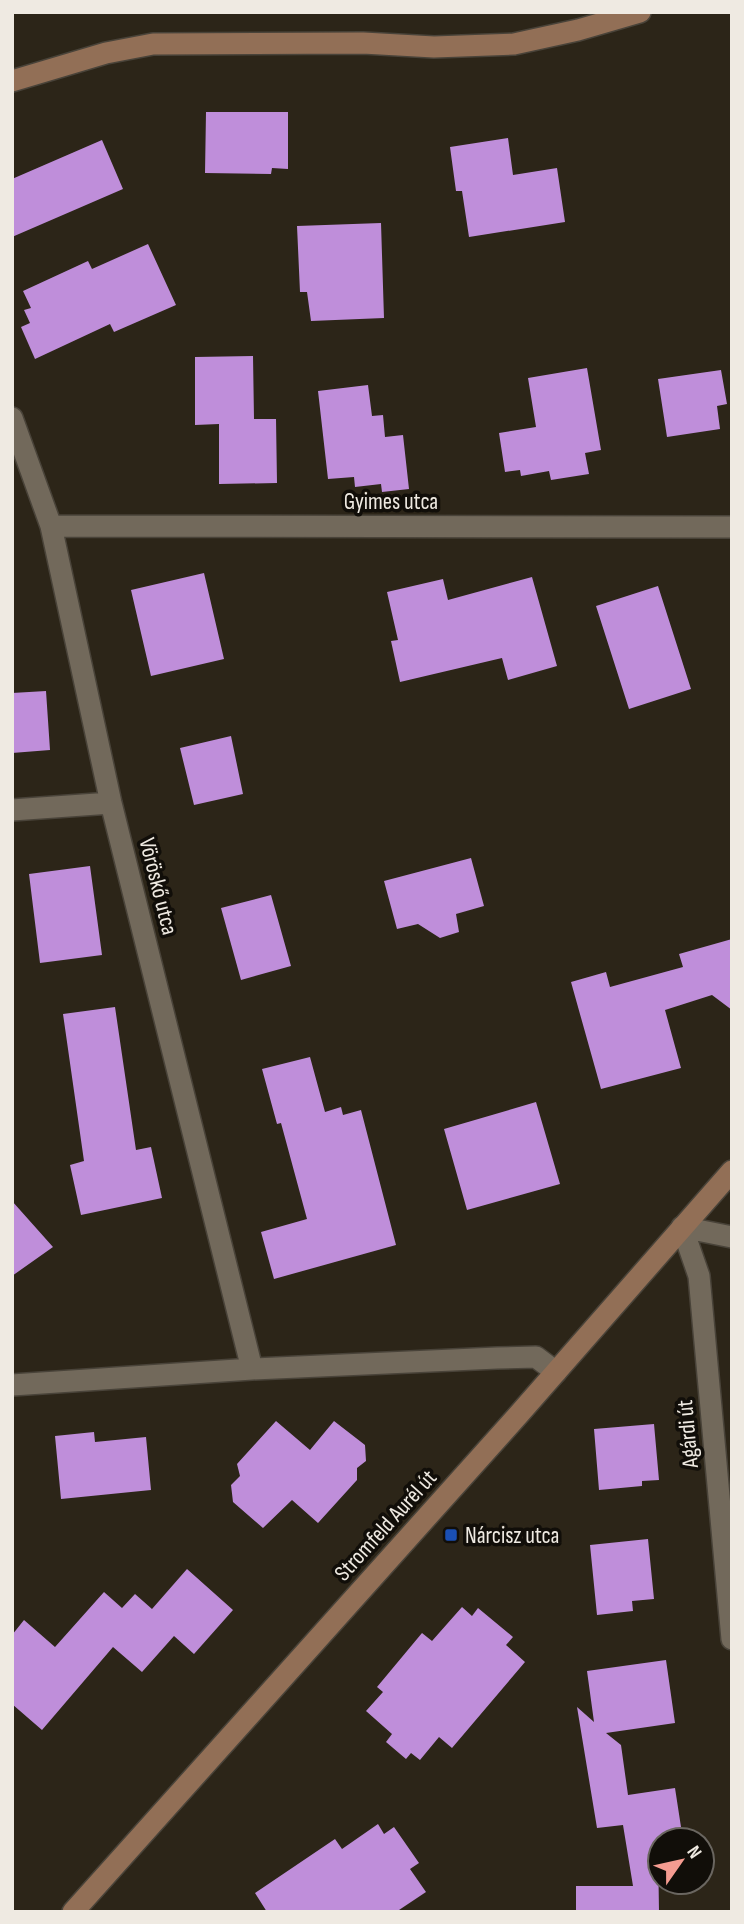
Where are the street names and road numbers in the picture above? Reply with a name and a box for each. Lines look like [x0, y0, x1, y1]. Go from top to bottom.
street label: Gyimes utca [344, 488, 438, 516]
street label: Vöröskő utca [132, 835, 184, 938]
street label: Agárdi út [671, 1399, 705, 1470]
street label: Stromfeld Aurél út [329, 1464, 443, 1587]

